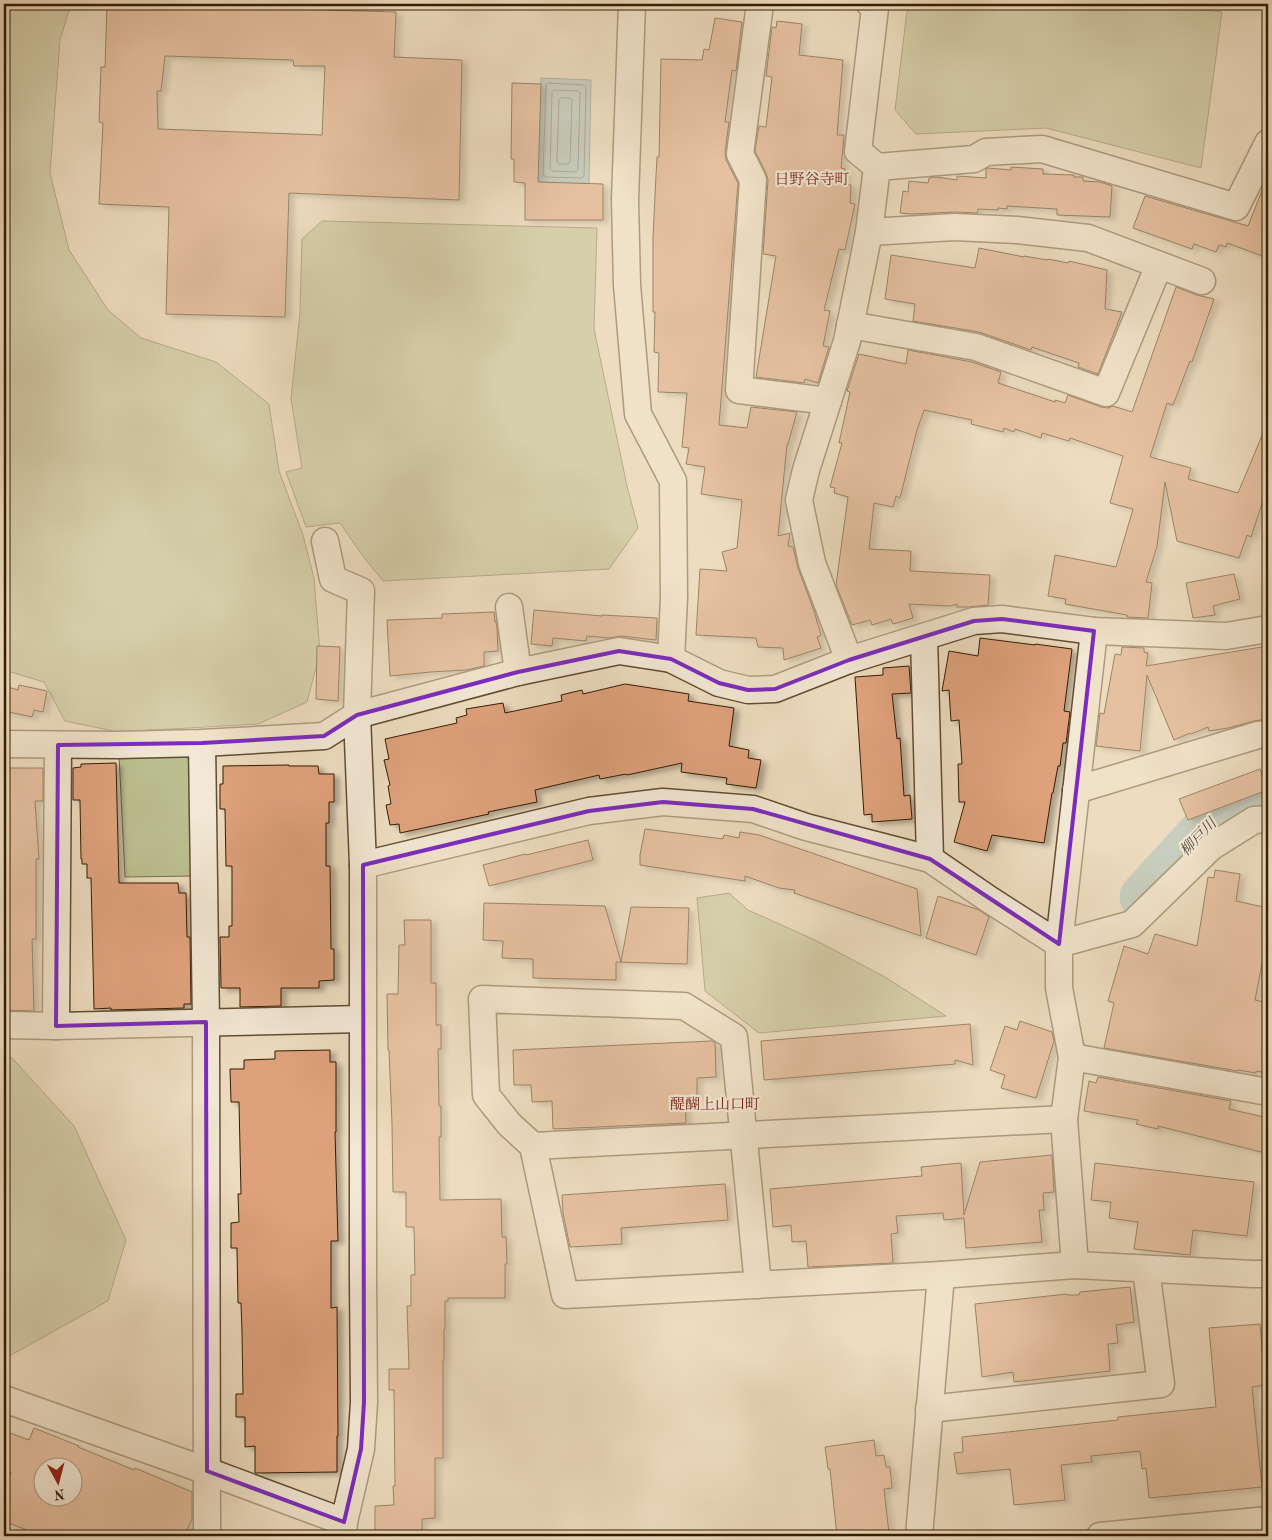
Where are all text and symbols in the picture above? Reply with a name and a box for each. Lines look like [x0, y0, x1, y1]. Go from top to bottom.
district label: 日野谷寺町 [774, 171, 850, 188]
water label: 柳戸川 [1177, 814, 1221, 859]
district label: 醍醐上山口町 [670, 1096, 760, 1113]
north arrow [32, 1458, 82, 1508]
text: N [53, 1486, 66, 1502]

